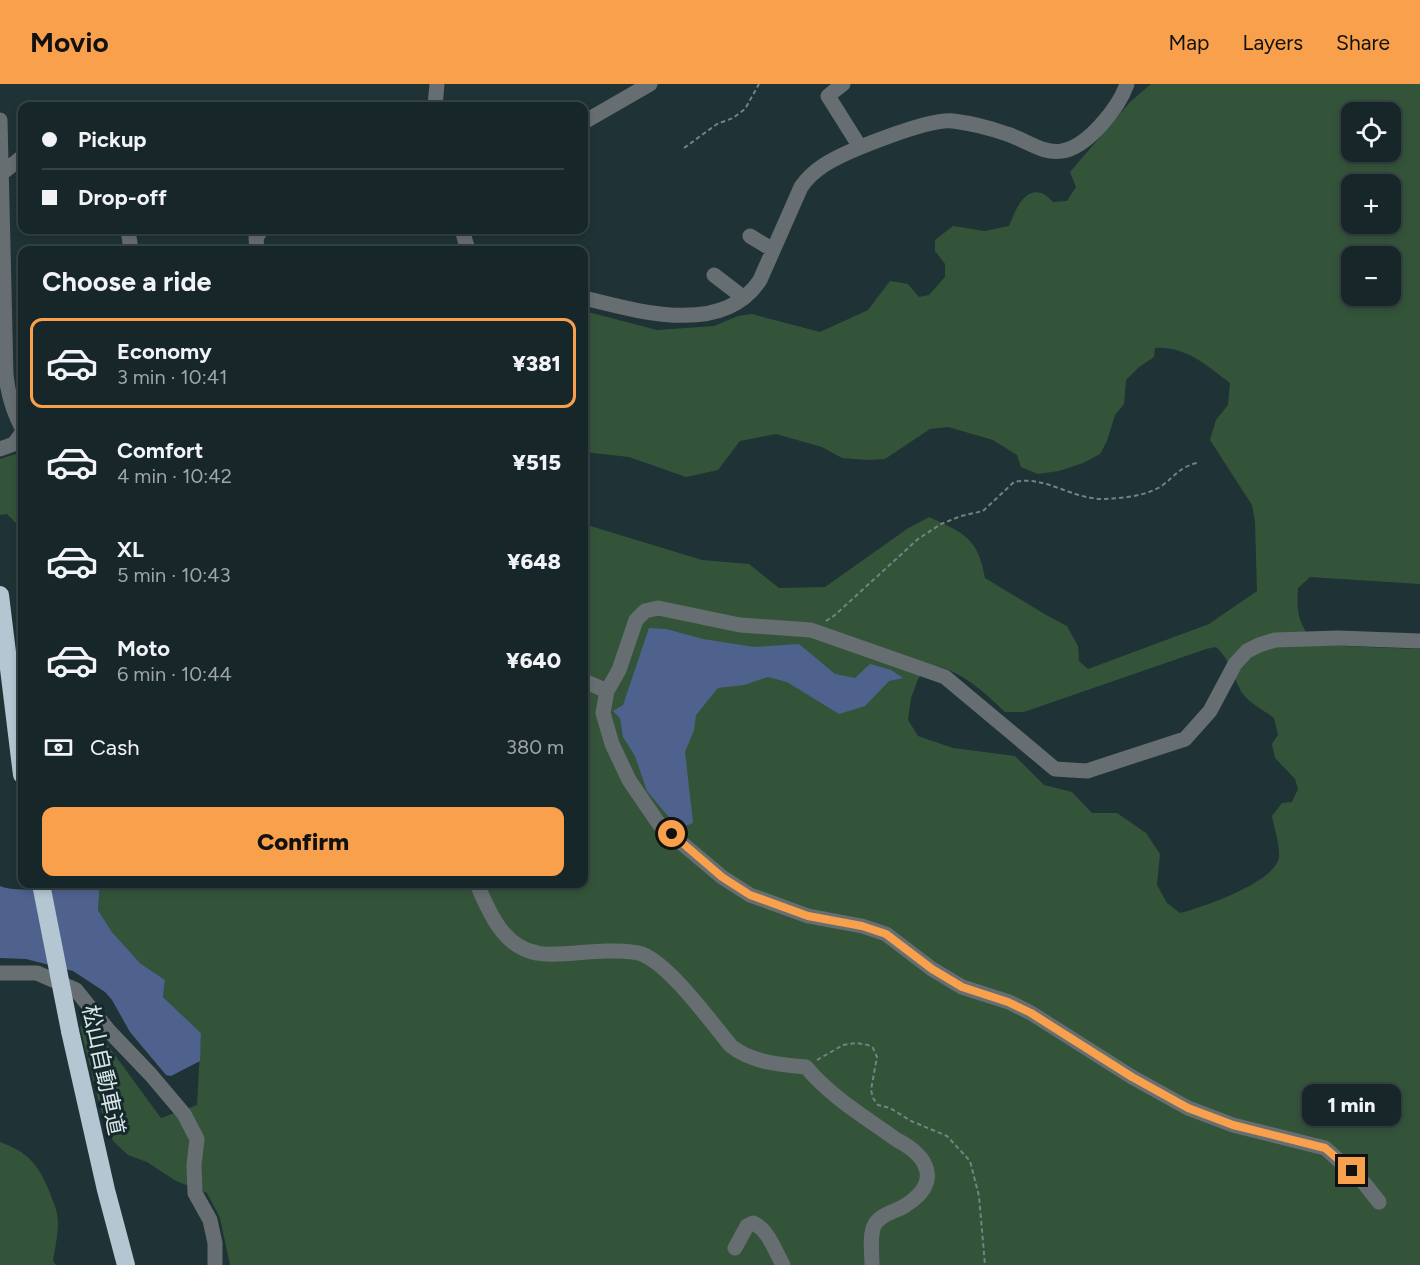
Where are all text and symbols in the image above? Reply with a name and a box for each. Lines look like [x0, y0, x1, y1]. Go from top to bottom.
text: Movio [30, 25, 109, 59]
text: Map [1169, 30, 1209, 55]
text: Layers [1242, 30, 1303, 55]
text: Share [1336, 30, 1390, 55]
map controls [1341, 102, 1401, 306]
button: locate [1341, 102, 1401, 162]
text: Pickup [78, 126, 147, 153]
button: + [1341, 174, 1401, 234]
text: Drop-off [78, 184, 167, 211]
button: − [1341, 246, 1401, 306]
text: Choose a ride [42, 265, 211, 298]
icon: car [45, 336, 99, 390]
text: Economy [117, 338, 212, 365]
text: ¥381 [512, 350, 561, 377]
text: 3 min · 10:41 [117, 365, 227, 389]
icon: car [45, 435, 99, 489]
text: Comfort [117, 437, 203, 464]
text: ¥515 [512, 449, 561, 476]
text: 4 min · 10:42 [117, 464, 232, 488]
icon: car [45, 534, 99, 588]
text: XL [117, 536, 144, 563]
text: ¥648 [507, 548, 561, 575]
text: 5 min · 10:43 [117, 563, 231, 587]
icon: car [45, 633, 99, 687]
text: Moto [117, 635, 170, 662]
text: ¥640 [506, 647, 561, 674]
text: 6 min · 10:44 [117, 662, 232, 686]
icon: cash [42, 731, 75, 764]
text: Cash [90, 734, 140, 761]
text: 380 m [506, 735, 564, 759]
button: Confirm [42, 807, 564, 876]
route start [658, 820, 685, 847]
street label: 松山自動車道 [77, 1003, 130, 1137]
callout: 1 min [1302, 1084, 1402, 1126]
text: 1 min [1328, 1093, 1375, 1117]
route end [1338, 1157, 1365, 1184]

